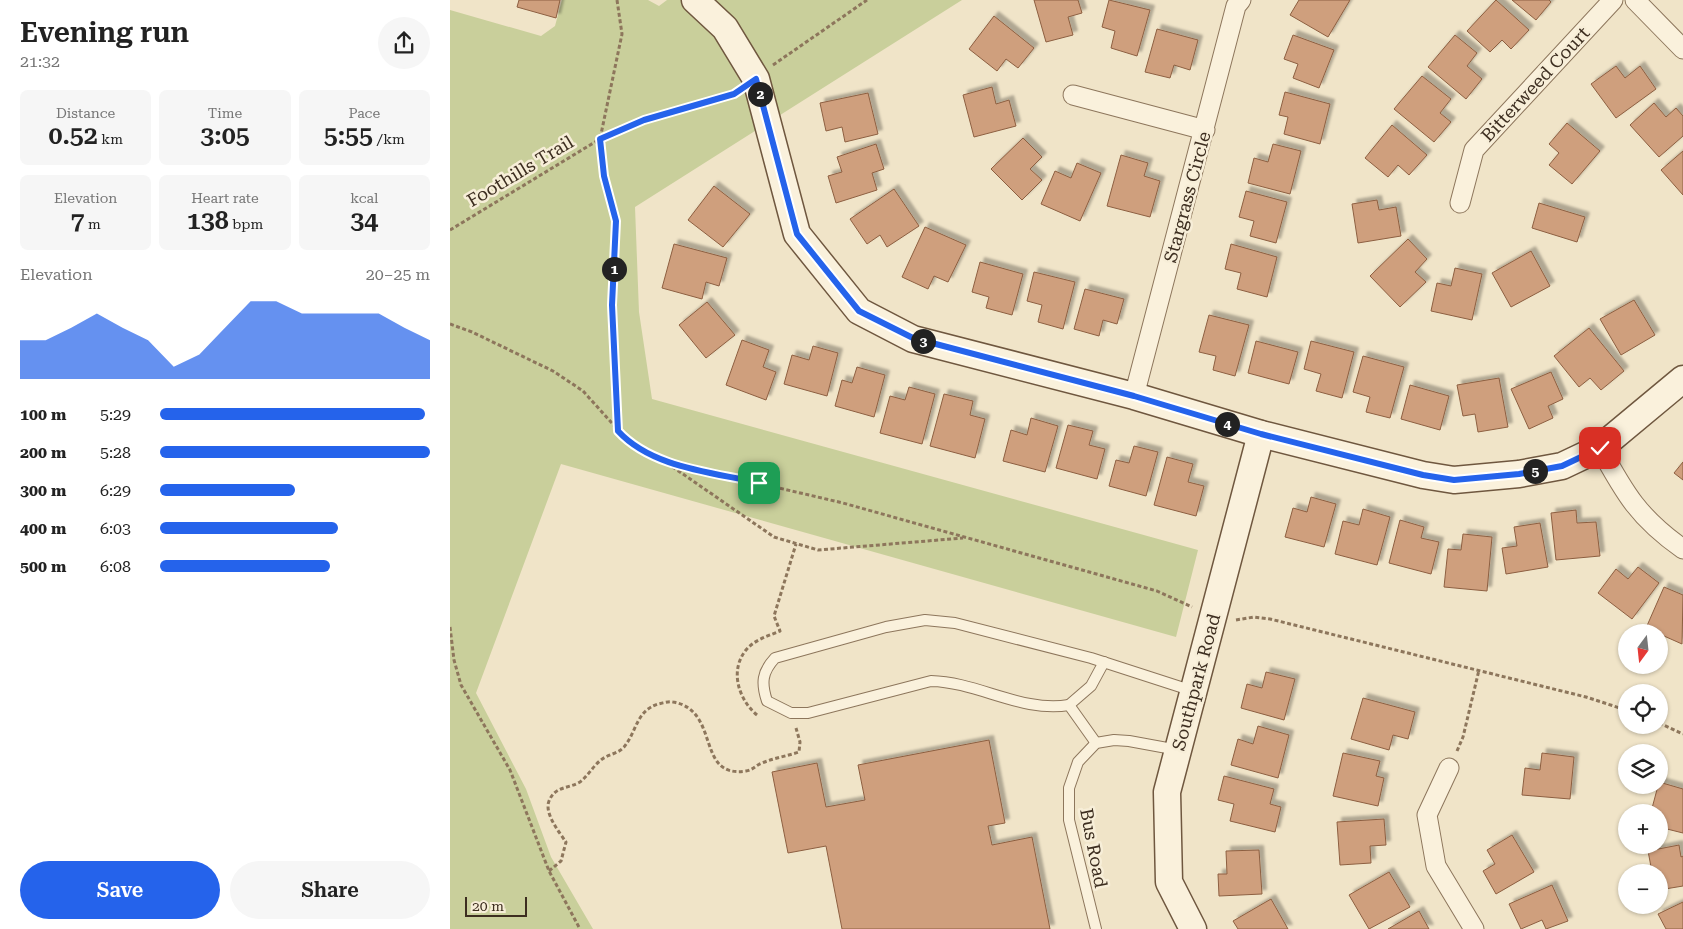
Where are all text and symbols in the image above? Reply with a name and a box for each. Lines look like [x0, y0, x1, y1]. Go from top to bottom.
text: Evening run [20, 16, 189, 49]
button: share [378, 17, 430, 69]
street label: Bitterweed Court [1476, 22, 1594, 146]
text: 21:32 [20, 52, 60, 71]
pin: 2 [748, 82, 772, 106]
text: 2 [757, 86, 764, 102]
text: Distance [56, 105, 115, 121]
text: Time [208, 105, 242, 121]
text: Pace [349, 105, 380, 121]
text: 0.52 [48, 121, 98, 150]
text: 3:05 [200, 121, 250, 150]
text: 5:55 [324, 121, 373, 150]
street label: Stargrass Circle [1159, 129, 1215, 265]
text: km [98, 131, 123, 147]
text: /km [373, 131, 405, 147]
street label: Foothills Trail [463, 131, 577, 211]
text: Elevation [54, 190, 117, 206]
text: Heart rate [191, 190, 259, 206]
text: kcal [350, 190, 378, 206]
text: 7 [71, 206, 85, 235]
text: 138 [187, 206, 229, 235]
text: 34 [350, 206, 378, 235]
text: m [85, 216, 101, 232]
text: bpm [229, 216, 263, 232]
pin: 1 [602, 256, 626, 282]
text: 1 [611, 261, 618, 277]
text: Elevation [20, 265, 93, 284]
text: 20–25 m [366, 265, 430, 284]
pin: 3 [910, 328, 936, 354]
text: 3 [920, 333, 927, 349]
text: 100 m [20, 405, 66, 424]
text: 5:29 [100, 405, 131, 424]
pin: 4 [1214, 412, 1240, 436]
text: 4 [1224, 416, 1231, 432]
pin [1579, 427, 1621, 469]
icon: check [1586, 434, 1614, 462]
text: 200 m [20, 443, 66, 462]
text: 5:28 [100, 443, 131, 462]
pin: 5 [1522, 458, 1548, 484]
pin [738, 462, 780, 504]
text: 5 [1532, 463, 1539, 479]
icon: arrive [745, 469, 773, 497]
text: 300 m [20, 481, 66, 500]
text: 6:29 [100, 481, 131, 500]
text: 400 m [20, 519, 66, 538]
text: 6:03 [100, 519, 131, 538]
text: 500 m [20, 557, 66, 576]
text: 6:08 [100, 557, 131, 576]
street label: Southpark Road [1168, 611, 1225, 753]
north arrow [1618, 624, 1668, 674]
map controls [1618, 624, 1668, 914]
button: locate [1618, 684, 1668, 734]
button: layers [1618, 744, 1668, 794]
button: + [1618, 804, 1668, 854]
street label: Bus Road [1076, 807, 1112, 890]
button: Save [20, 861, 220, 919]
button: Share [230, 861, 430, 919]
button: − [1618, 864, 1668, 914]
scale bar [465, 894, 528, 917]
text: 20 m [472, 898, 504, 914]

